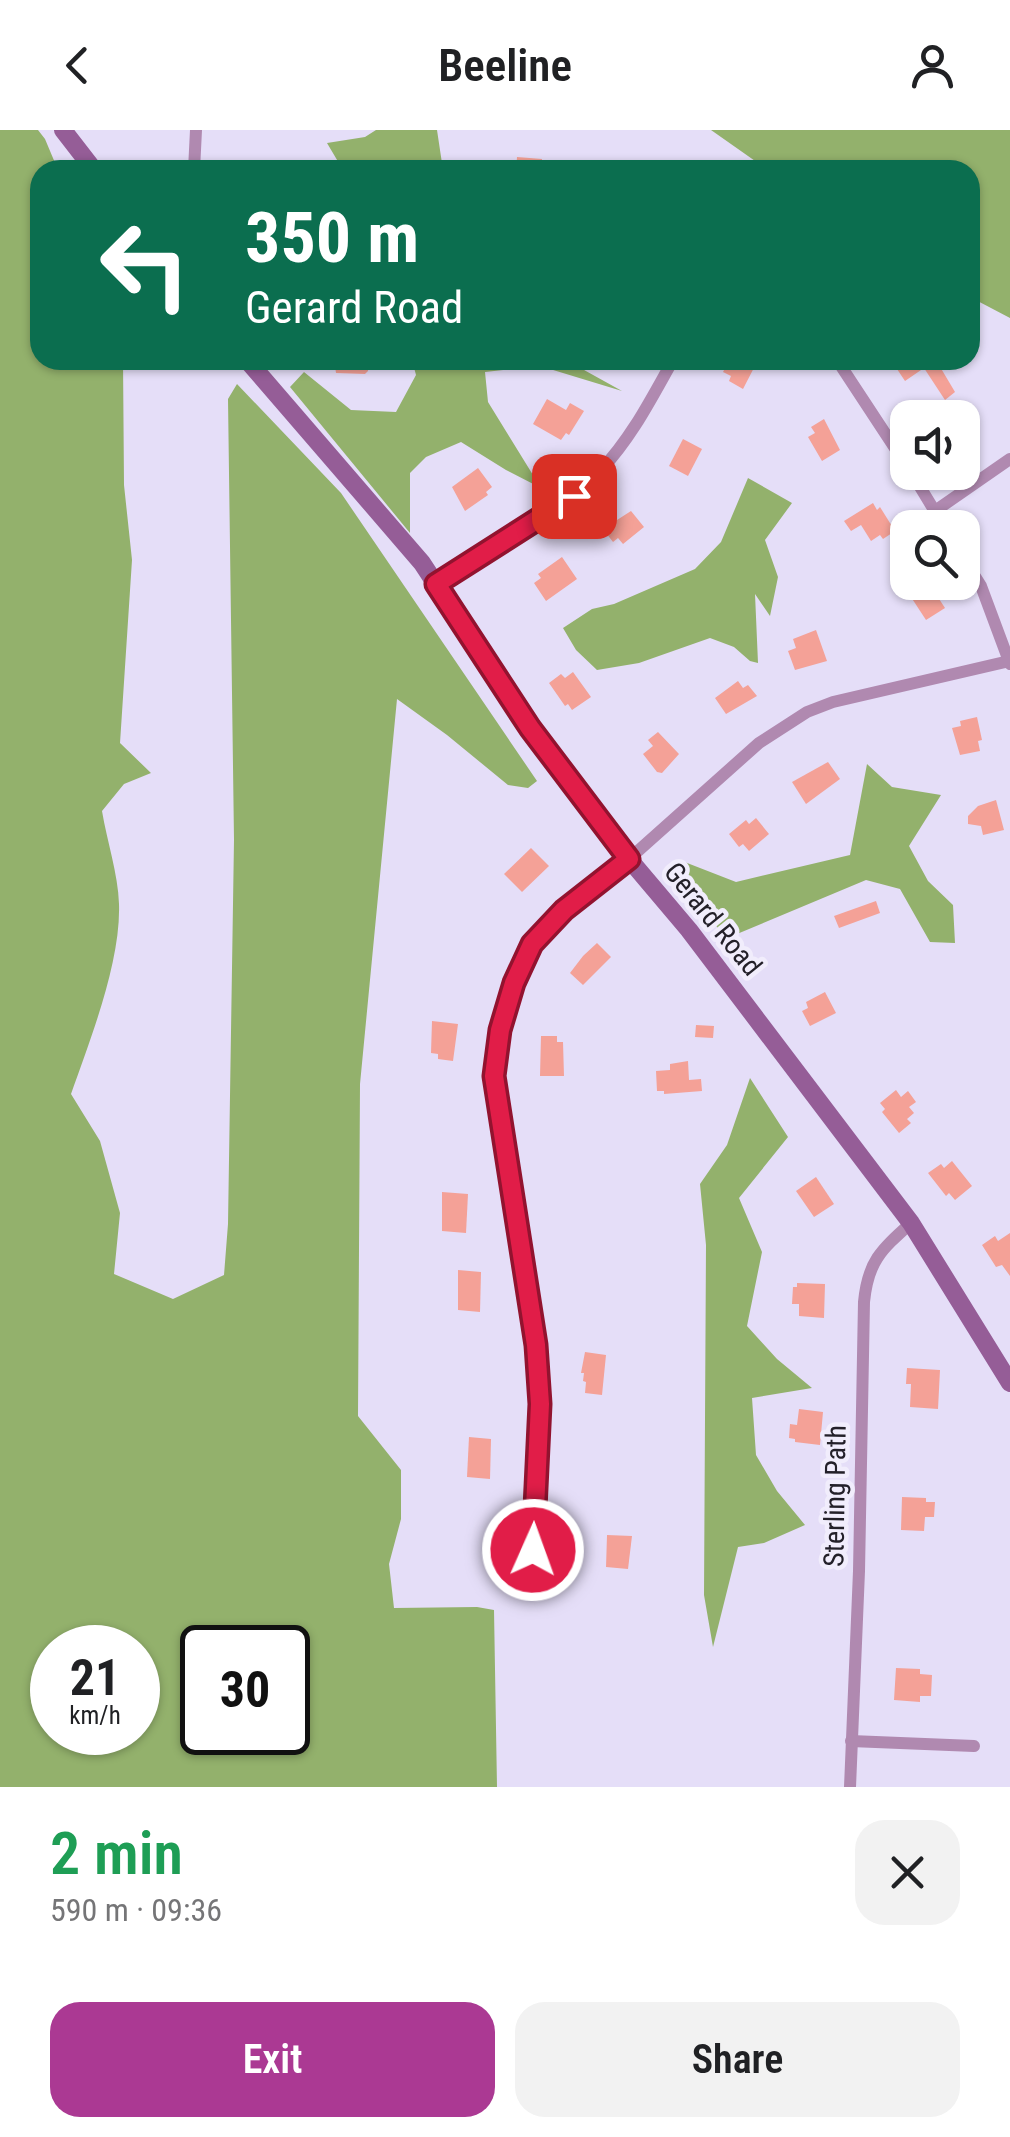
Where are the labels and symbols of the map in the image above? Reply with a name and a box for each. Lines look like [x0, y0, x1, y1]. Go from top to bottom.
pin [532, 454, 617, 539]
street label: Gerard Road [657, 856, 769, 982]
street label: Sterling Path [817, 1425, 853, 1567]
position arrow [481, 1498, 585, 1602]
speed limit sign: 30 [180, 1625, 310, 1755]

